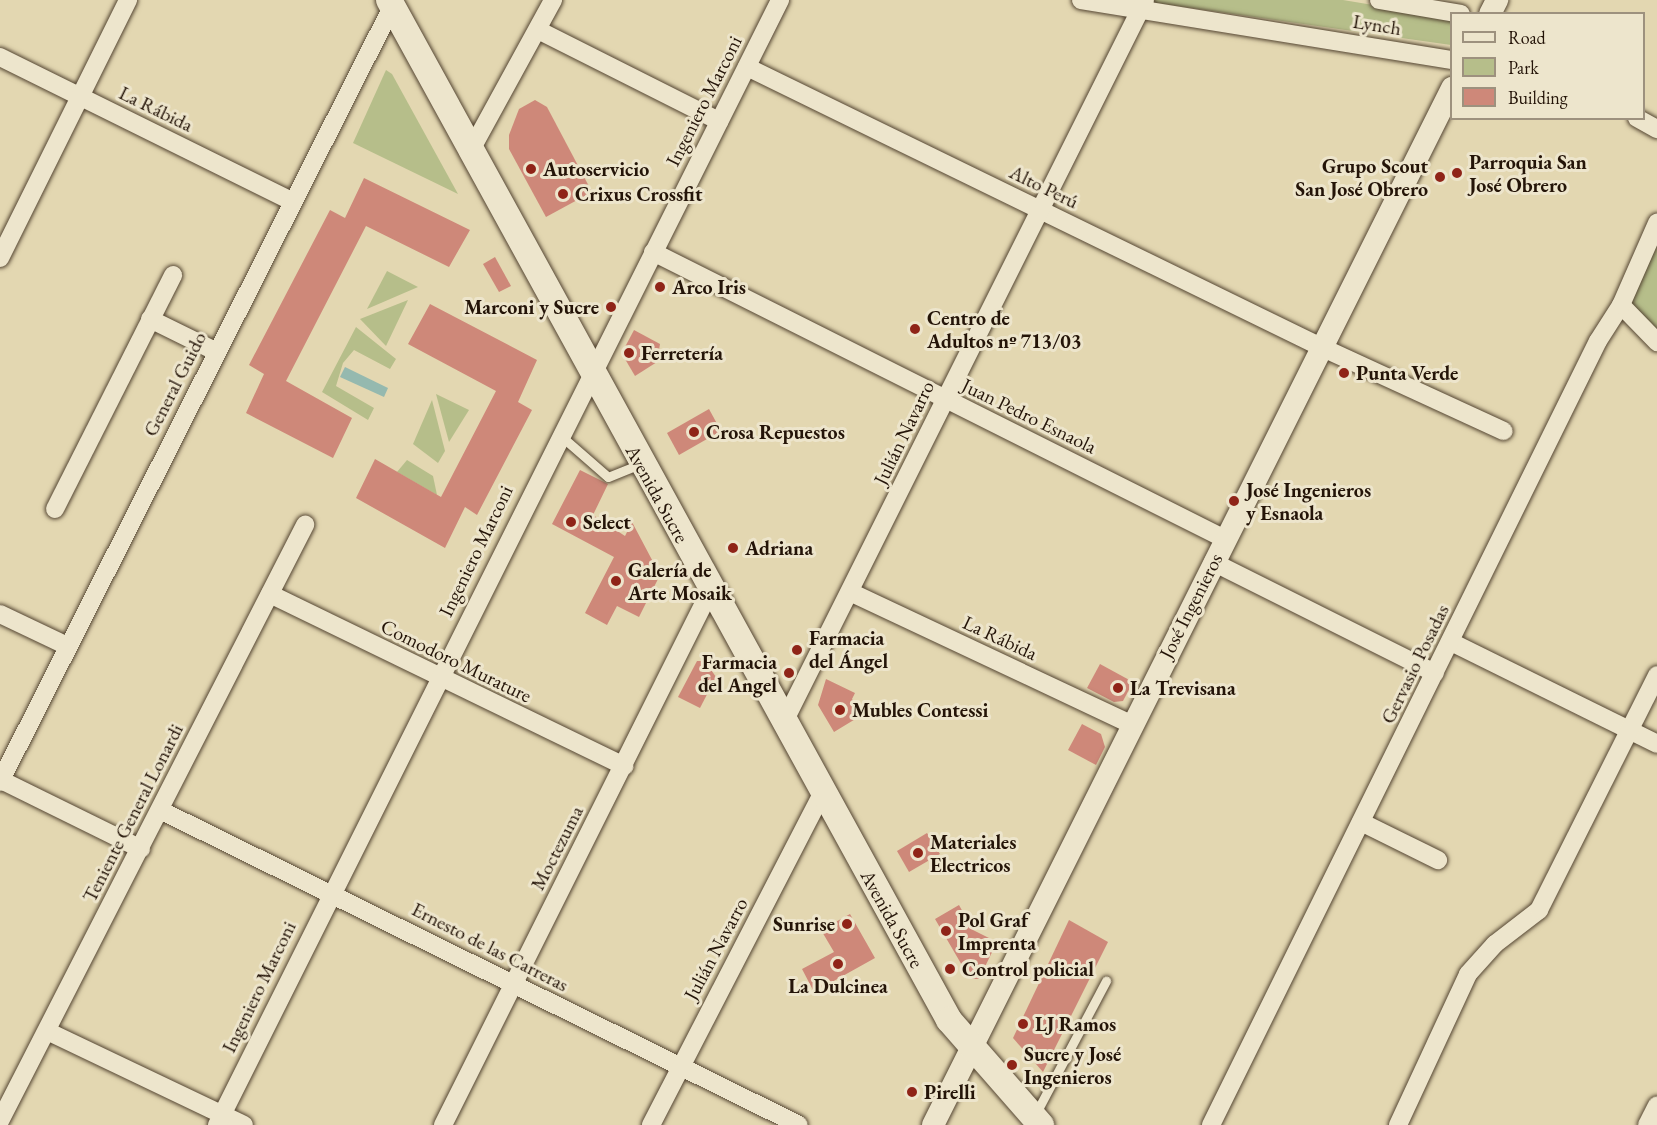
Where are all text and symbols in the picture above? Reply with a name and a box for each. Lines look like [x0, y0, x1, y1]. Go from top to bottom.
street label: Lynch [1351, 9, 1403, 41]
legend [1450, 12, 1645, 120]
text: Road [1508, 26, 1546, 49]
street label: Ingeniero Marconi [661, 32, 747, 170]
text: Park [1508, 56, 1539, 79]
street label: La Rábida [115, 81, 197, 137]
text: Building [1508, 86, 1568, 109]
place label: Parroquia San José Obrero [1469, 150, 1587, 197]
place label: Grupo Scout San José Obrero [1295, 154, 1428, 201]
place label: Autoservicio [543, 157, 649, 181]
street label: Alto Perú [1006, 160, 1082, 214]
marker: Autoservicio [524, 162, 538, 176]
marker: Parroquia San José Obrero [1450, 166, 1464, 180]
marker: Grupo Scout San José Obrero [1433, 170, 1447, 184]
place label: Crixus Crossfit [575, 182, 702, 206]
marker: Crixus Crossfit [556, 187, 570, 201]
place label: Arco Iris [672, 275, 746, 299]
marker: Arco Iris [653, 280, 667, 294]
place label: Marconi y Sucre [464, 295, 599, 319]
marker: Marconi y Sucre [604, 300, 618, 314]
place label: Centro de Adultos nº 713/03 [927, 306, 1081, 353]
marker: Centro de Adultos nº 713/03 [908, 322, 922, 336]
street label: General Guido [138, 328, 212, 440]
place label: Ferretería [641, 341, 723, 365]
marker: Ferretería [622, 346, 636, 360]
place label: Punta Verde [1356, 361, 1458, 385]
marker: Punta Verde [1337, 366, 1351, 380]
street label: Juan Pedro Esnaola [958, 373, 1100, 459]
street label: Julián Navarro [869, 377, 939, 489]
place label: Crosa Repuestos [706, 420, 845, 444]
marker: Crosa Repuestos [687, 425, 701, 439]
street label: Avenida Sucre [620, 441, 694, 547]
place label: José Ingenieros y Esnaola [1246, 478, 1371, 525]
street label: Ingeniero Marconi [434, 481, 518, 621]
marker: José Ingenieros y Esnaola [1227, 494, 1241, 508]
place label: Select [583, 510, 631, 534]
marker: Select [564, 515, 578, 529]
place label: Adriana [745, 536, 813, 560]
marker: Adriana [726, 541, 740, 555]
street label: José Ingenieros [1154, 549, 1228, 663]
place label: Galería de Arte Mosaik [628, 558, 732, 605]
marker: Galería de Arte Mosaik [609, 574, 623, 588]
street label: Gervasio Posadas [1376, 600, 1454, 728]
street label: La Rábida [959, 610, 1041, 666]
street label: Comodoro Murature [377, 614, 535, 708]
place label: Farmacia del Ángel [809, 626, 888, 673]
marker: Farmacia del Ángel [790, 643, 804, 657]
place label: Farmacia del Angel [698, 650, 777, 697]
marker: Farmacia del Angel [782, 666, 796, 680]
place label: La Trevisana [1130, 676, 1236, 700]
marker: La Trevisana [1111, 681, 1125, 695]
place label: Mubles Contessi [852, 698, 988, 722]
marker: Mubles Contessi [833, 703, 847, 717]
street label: Teniente General Lonardi [78, 720, 188, 906]
street label: Moctezuma [526, 802, 588, 894]
place label: Materiales Electricos [930, 830, 1016, 877]
marker: Materiales Electricos [911, 846, 925, 860]
street label: Avenida Sucre [855, 866, 929, 972]
street label: Julián Navarro [679, 894, 753, 1004]
street label: Ernesto de las Carreras [408, 897, 572, 997]
place label: Pol Graf Imprenta [958, 908, 1036, 955]
place label: Sunrise [773, 912, 835, 936]
street label: Ingeniero Marconi [217, 917, 301, 1057]
marker: Sunrise [840, 917, 854, 931]
marker: Pol Graf Imprenta [939, 924, 953, 938]
marker: La Dulcinea [831, 957, 845, 971]
place label: Control policial [962, 957, 1094, 981]
marker: Control policial [943, 962, 957, 976]
place label: La Dulcinea [788, 974, 888, 998]
place label: LJ Ramos [1035, 1012, 1116, 1036]
marker: LJ Ramos [1016, 1017, 1030, 1031]
place label: Sucre y José Ingenieros [1024, 1042, 1121, 1089]
marker: Sucre y José Ingenieros [1005, 1058, 1019, 1072]
place label: Pirelli [924, 1080, 976, 1104]
marker: Pirelli [905, 1085, 919, 1099]

